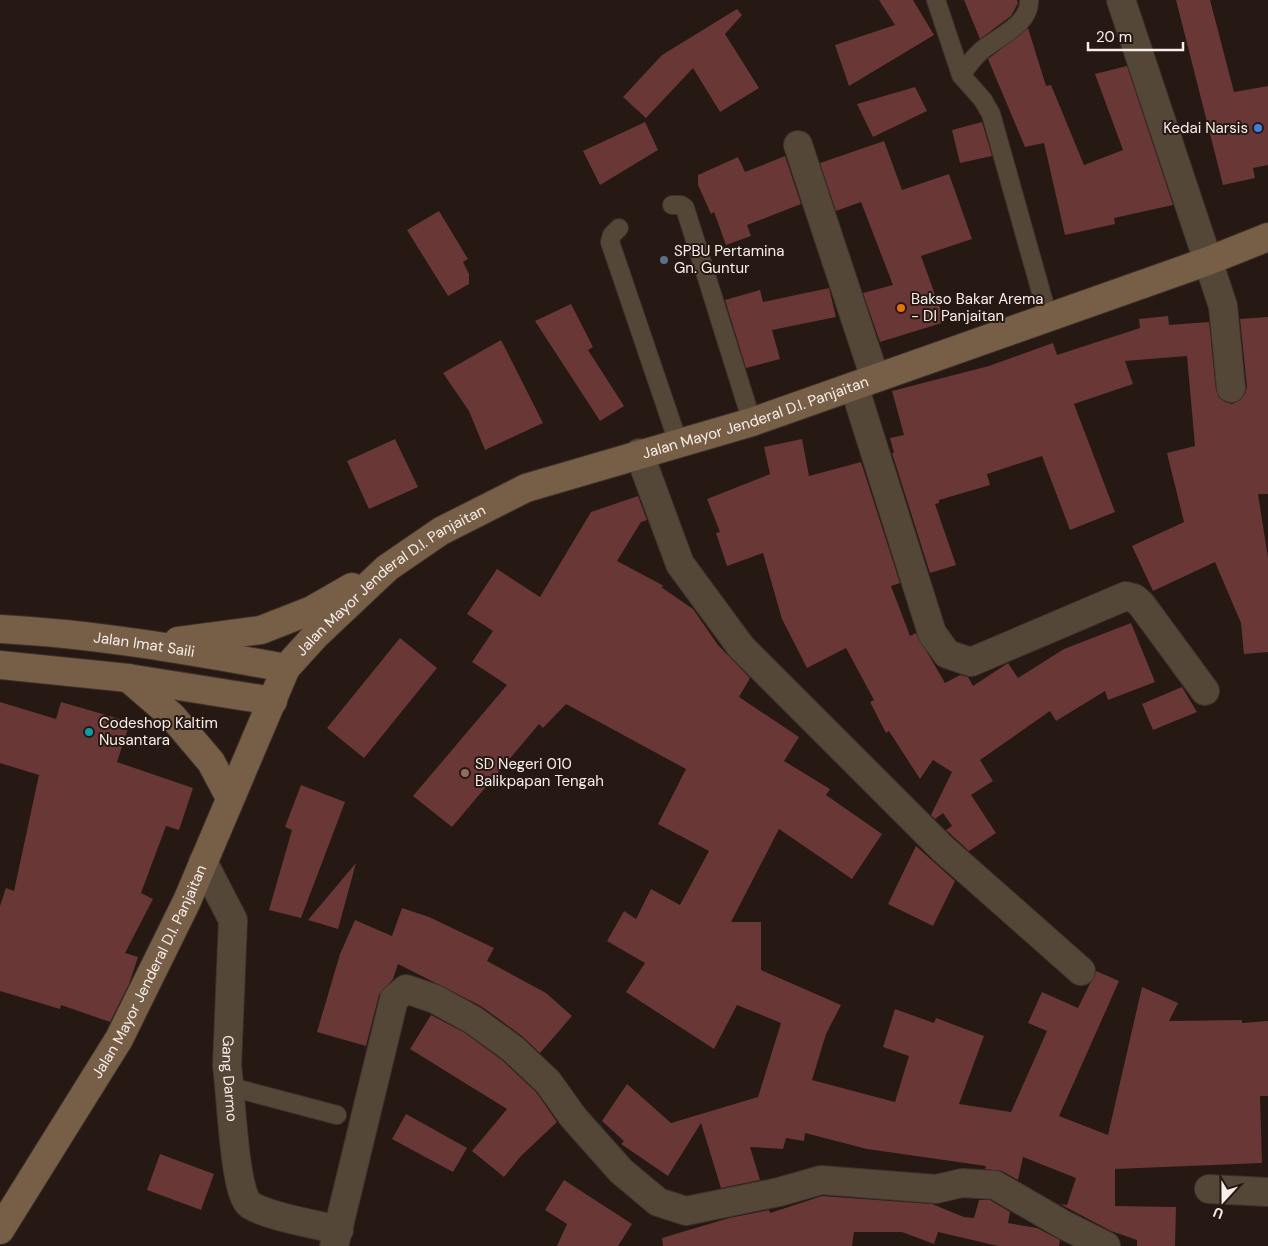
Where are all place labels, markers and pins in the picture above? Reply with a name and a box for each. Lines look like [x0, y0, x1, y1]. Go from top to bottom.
place label: Kedai Narsis [1163, 118, 1248, 138]
marker: Kedai Narsis [1252, 122, 1264, 134]
place label: SPBU Pertamina Gn. Guntur [674, 241, 784, 278]
marker: SPBU Pertamina Gn. Guntur [658, 254, 670, 266]
place label: Bakso Bakar Arema - DI Panjaitan [911, 289, 1043, 326]
marker: Bakso Bakar Arema - DI Panjaitan [895, 302, 907, 314]
place label: Codeshop Kaltim Nusantara [99, 713, 218, 750]
marker: Codeshop Kaltim Nusantara [83, 726, 95, 738]
place label: SD Negeri 010 Balikpapan Tengah [475, 754, 604, 791]
marker: SD Negeri 010 Balikpapan Tengah [459, 767, 471, 779]

